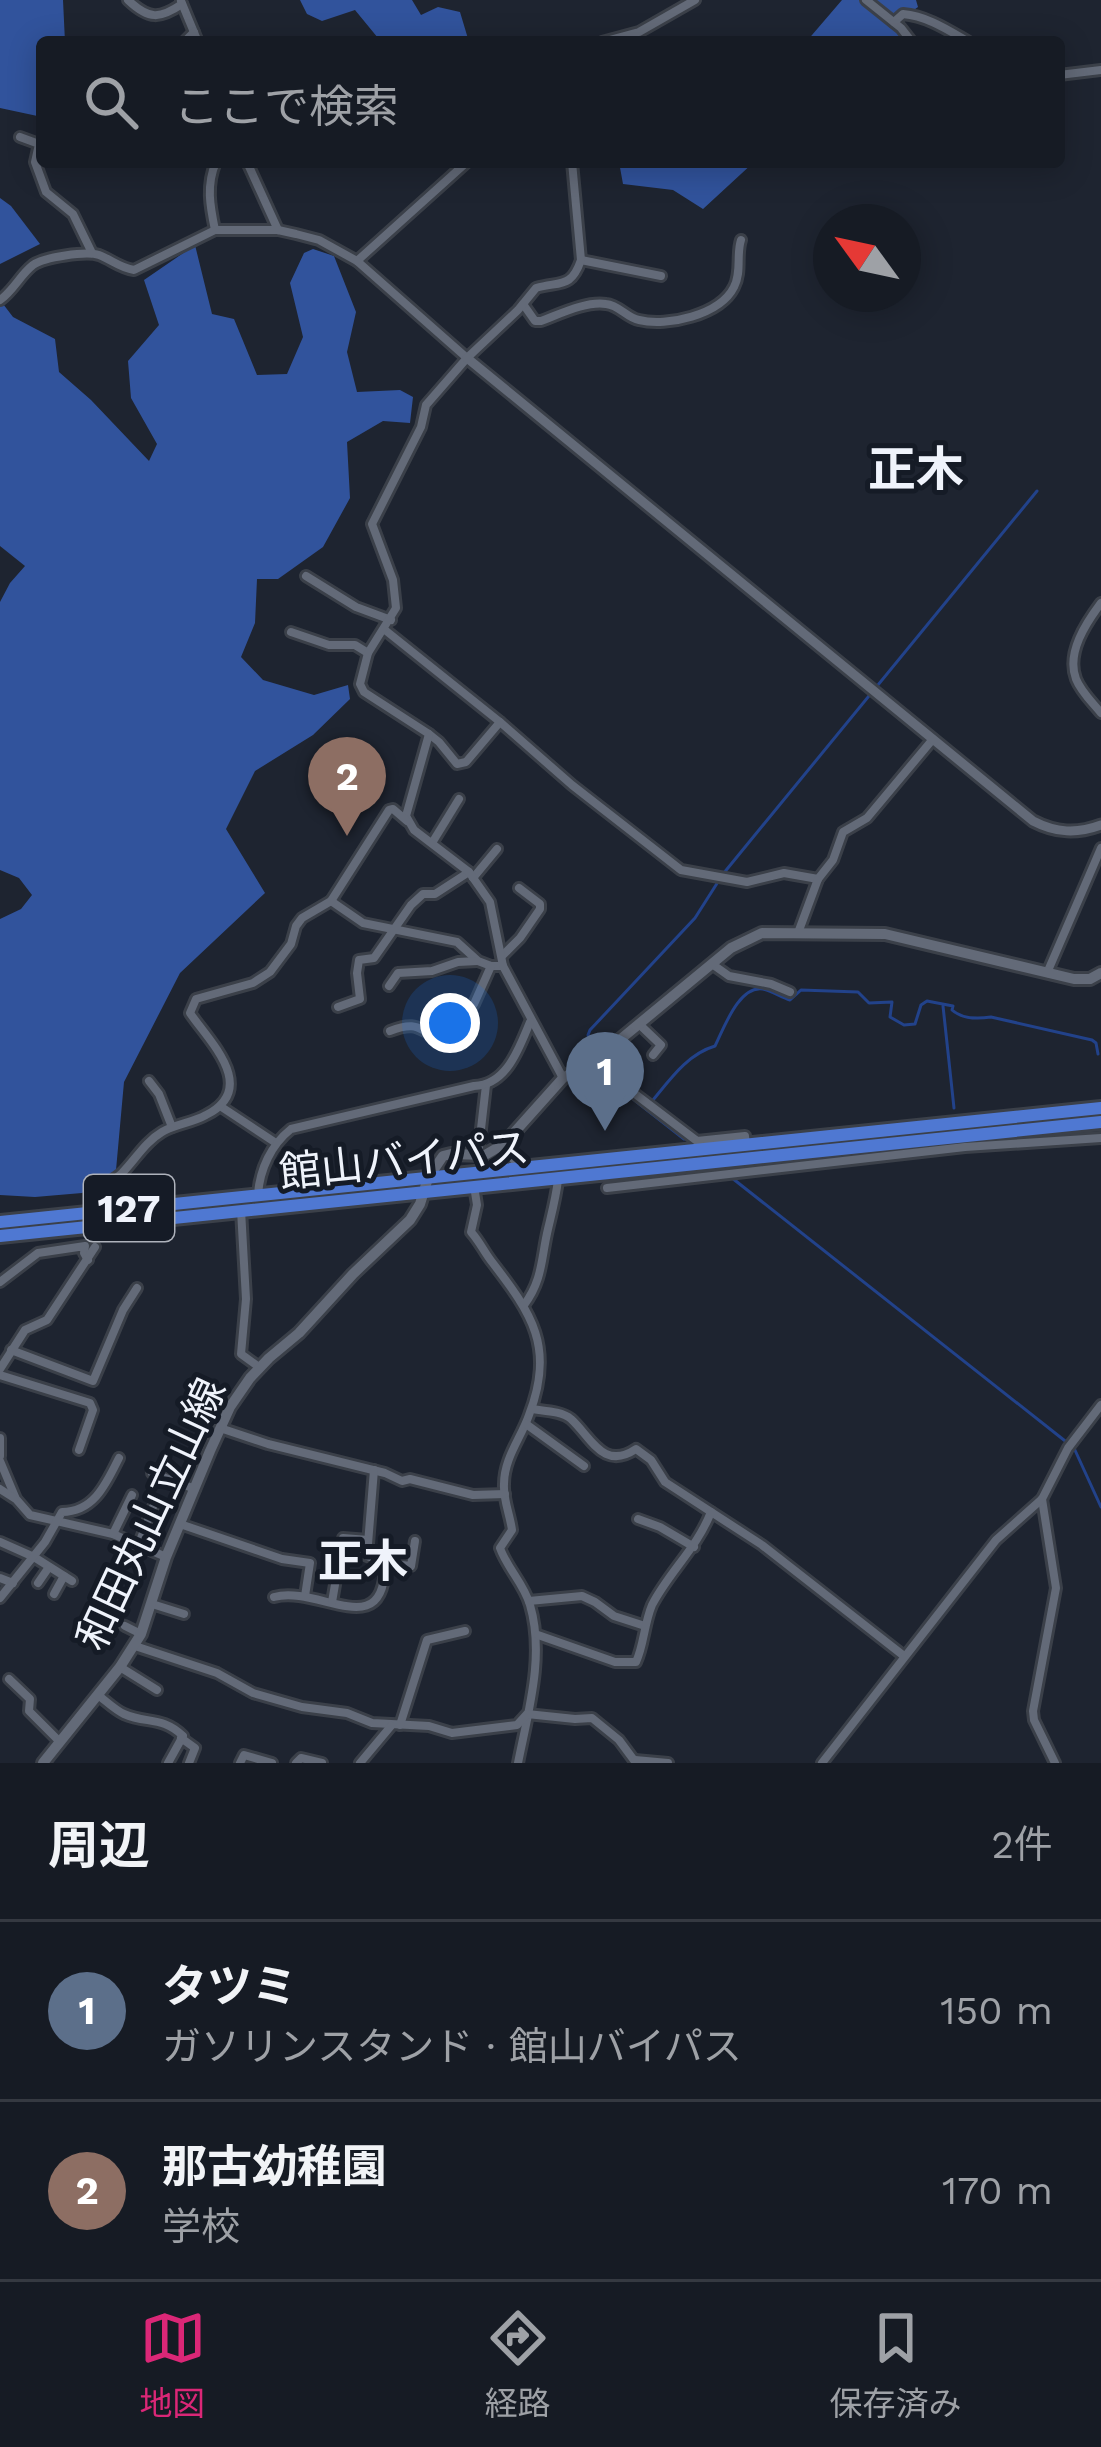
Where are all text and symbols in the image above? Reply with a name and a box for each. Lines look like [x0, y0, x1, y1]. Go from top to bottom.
search box [36, 36, 1065, 168]
icon: search [78, 69, 144, 135]
text: ここで検索 [174, 80, 399, 133]
north arrow [813, 204, 921, 312]
district label: 正木 [868, 441, 964, 498]
pin: 2 [308, 737, 386, 836]
your location [420, 993, 480, 1053]
pin: 1 [566, 1032, 644, 1131]
street label: 館山バイパス [277, 1123, 531, 1197]
road number: 127 [84, 1175, 174, 1241]
street label: 和田丸山立山線 [67, 1370, 235, 1658]
district label: 正木 [318, 1535, 408, 1588]
text: 周辺 [48, 1816, 150, 1875]
text: 2件 [991, 1822, 1053, 1867]
text: タツミ [162, 1960, 297, 2013]
text: 1 [79, 1988, 95, 2033]
text: 150 m [940, 1988, 1053, 2033]
text: ガソリンスタンド · 館山バイパス [162, 2024, 742, 2069]
text: 那古幼稚園 [162, 2140, 387, 2193]
text: 2 [75, 2168, 99, 2213]
text: 170 m [942, 2168, 1053, 2213]
text: 学校 [162, 2204, 240, 2249]
tab: 地図 [140, 2305, 206, 2425]
tab: 経路 [485, 2305, 551, 2425]
tab: 保存済み [830, 2305, 962, 2425]

